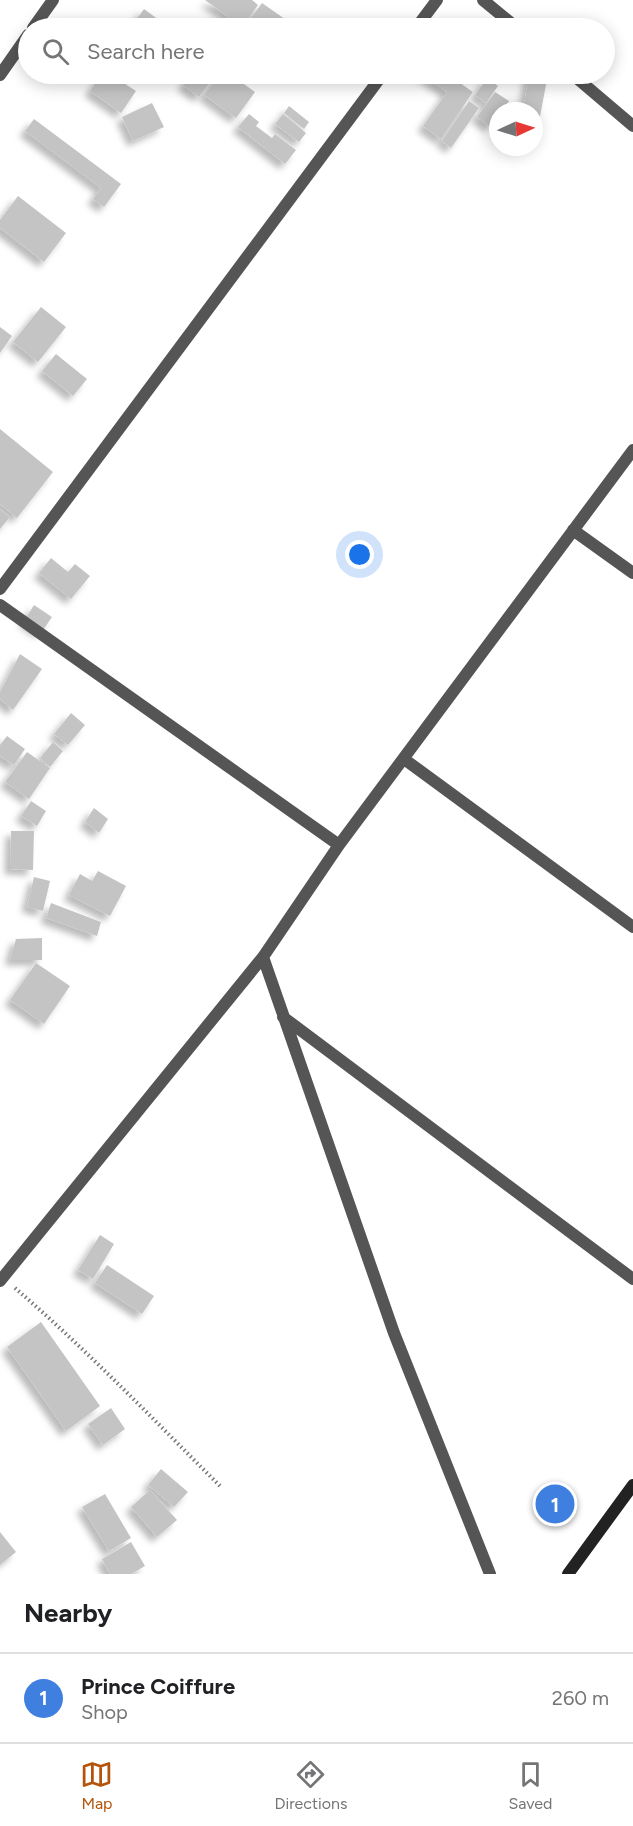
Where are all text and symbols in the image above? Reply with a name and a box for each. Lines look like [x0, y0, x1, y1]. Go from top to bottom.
search box [18, 18, 615, 84]
icon: search [39, 35, 72, 68]
text: Search here [87, 38, 205, 65]
north arrow [489, 102, 543, 156]
your location [345, 540, 374, 569]
pin: 1 [536, 1482, 574, 1526]
text: Nearby [24, 1597, 112, 1629]
text: Prince Coiffure [81, 1673, 235, 1700]
text: 1 [39, 1686, 48, 1710]
text: 260 m [552, 1686, 609, 1710]
text: Shop [81, 1700, 128, 1724]
tab: Map [80, 1758, 113, 1813]
tab: Directions [274, 1758, 347, 1813]
tab: Saved [508, 1758, 553, 1813]

